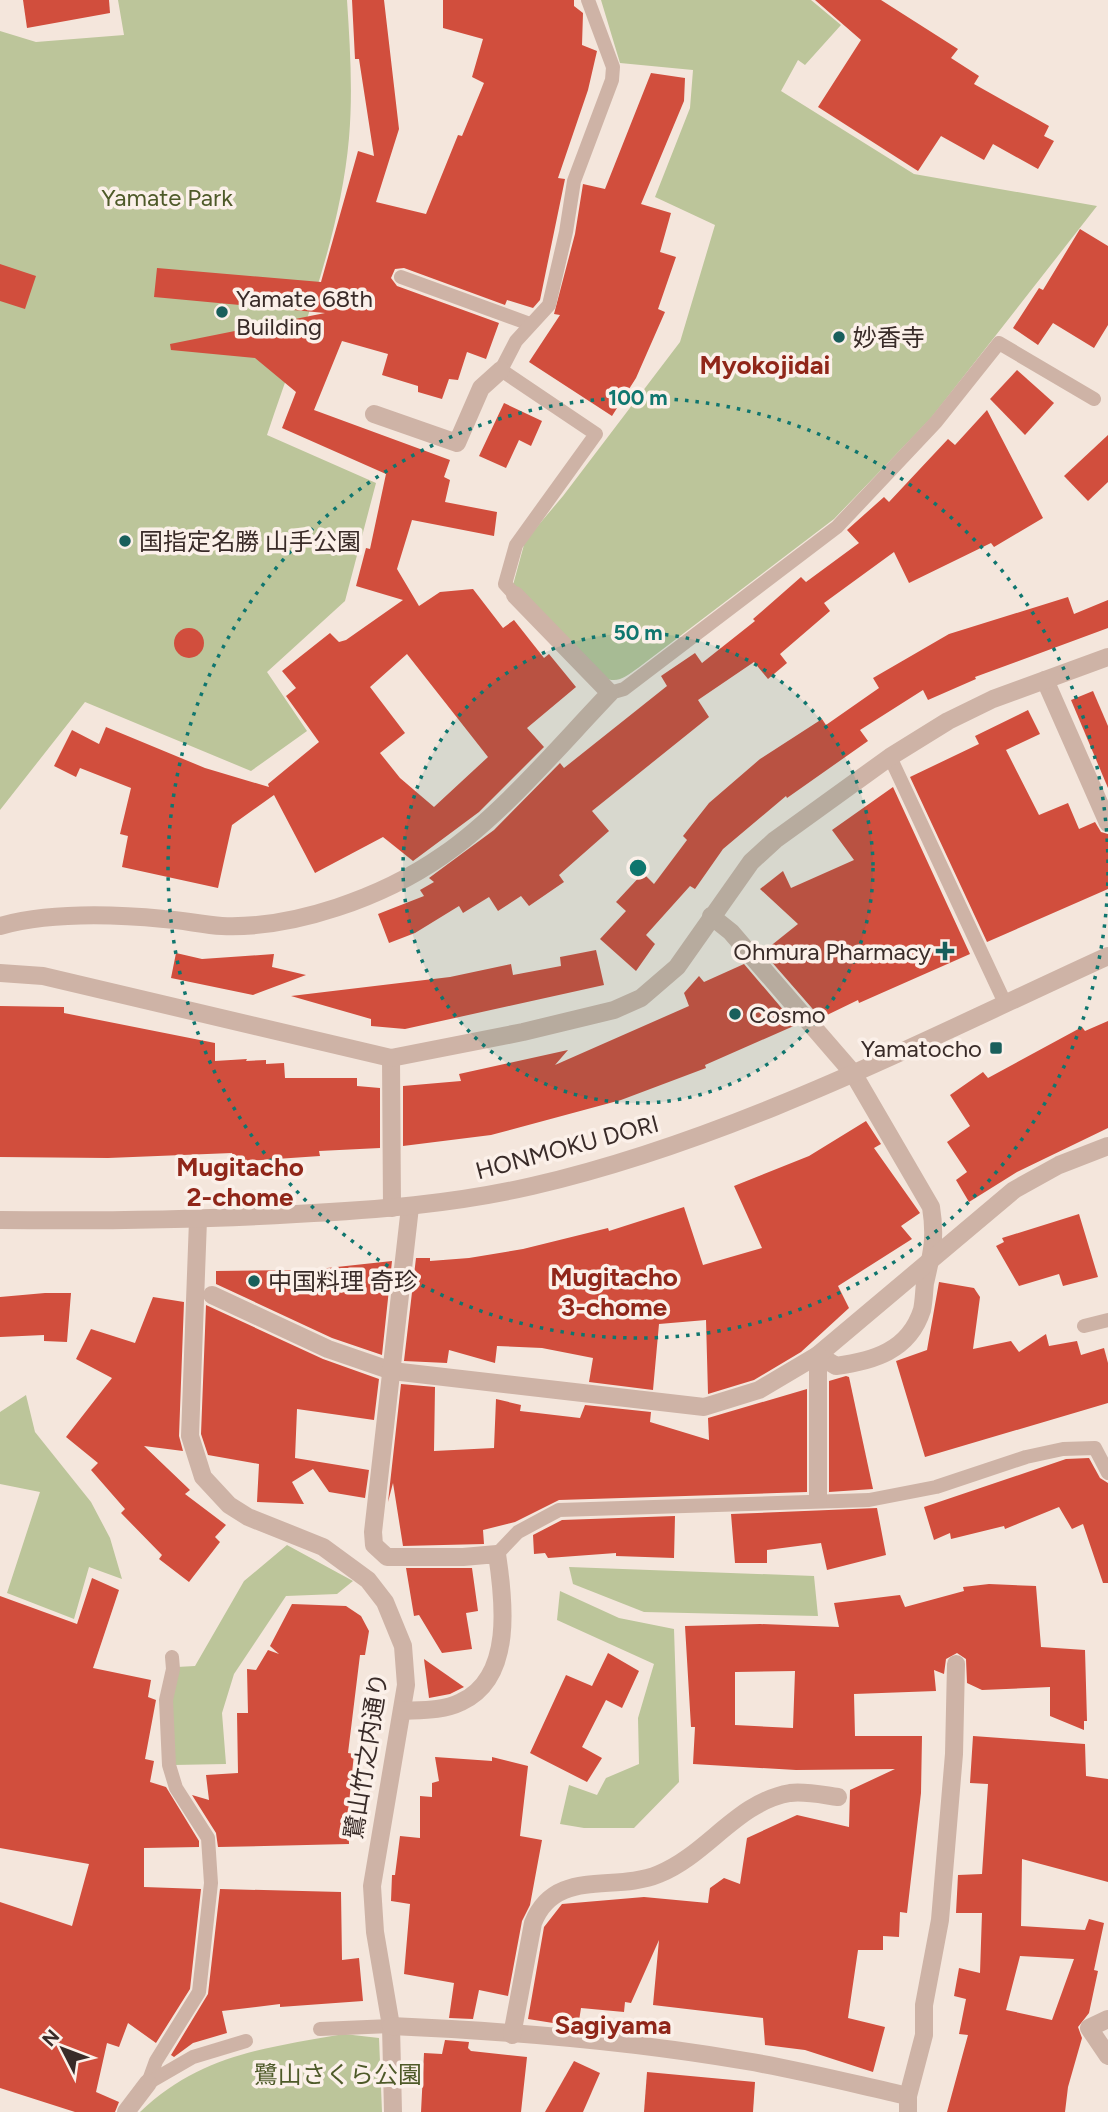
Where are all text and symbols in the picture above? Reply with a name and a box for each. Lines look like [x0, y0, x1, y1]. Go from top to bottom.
park label: Yamate Park [101, 183, 233, 212]
place label: Yamate 68th Building [236, 284, 373, 341]
marker: Yamate 68th Building [214, 304, 230, 320]
place label: 妙香寺 [853, 323, 925, 352]
marker: 妙香寺 [831, 329, 847, 345]
district label: Myokojidai [700, 349, 830, 381]
text: 100 m [608, 385, 668, 410]
place label: 国指定名勝 山手公園 [139, 527, 361, 556]
marker: 国指定名勝 山手公園 [117, 533, 133, 549]
text: 50 m [613, 620, 663, 645]
centre of rings [626, 856, 650, 880]
place label: Ohmura Pharmacy [733, 937, 931, 966]
marker: Ohmura Pharmacy [937, 943, 953, 959]
place label: Cosmo [749, 1000, 826, 1029]
marker: Cosmo [727, 1006, 743, 1022]
place label: Yamatocho [861, 1034, 982, 1063]
marker: Yamatocho [988, 1040, 1004, 1056]
street label: HONMOKU DORI [472, 1109, 662, 1185]
district label: Mugitacho 2-chome [176, 1151, 304, 1213]
district label: Mugitacho 3-chome [550, 1261, 678, 1323]
place label: 中国料理 奇珍 [268, 1267, 418, 1296]
marker: 中国料理 奇珍 [246, 1273, 262, 1289]
street label: 鷺山竹之内通り [339, 1671, 393, 1841]
district label: Sagiyama [554, 2009, 672, 2041]
north arrow [28, 2014, 98, 2084]
text: N [37, 2025, 64, 2051]
park label: 鷺山さくら公園 [254, 2060, 422, 2089]

